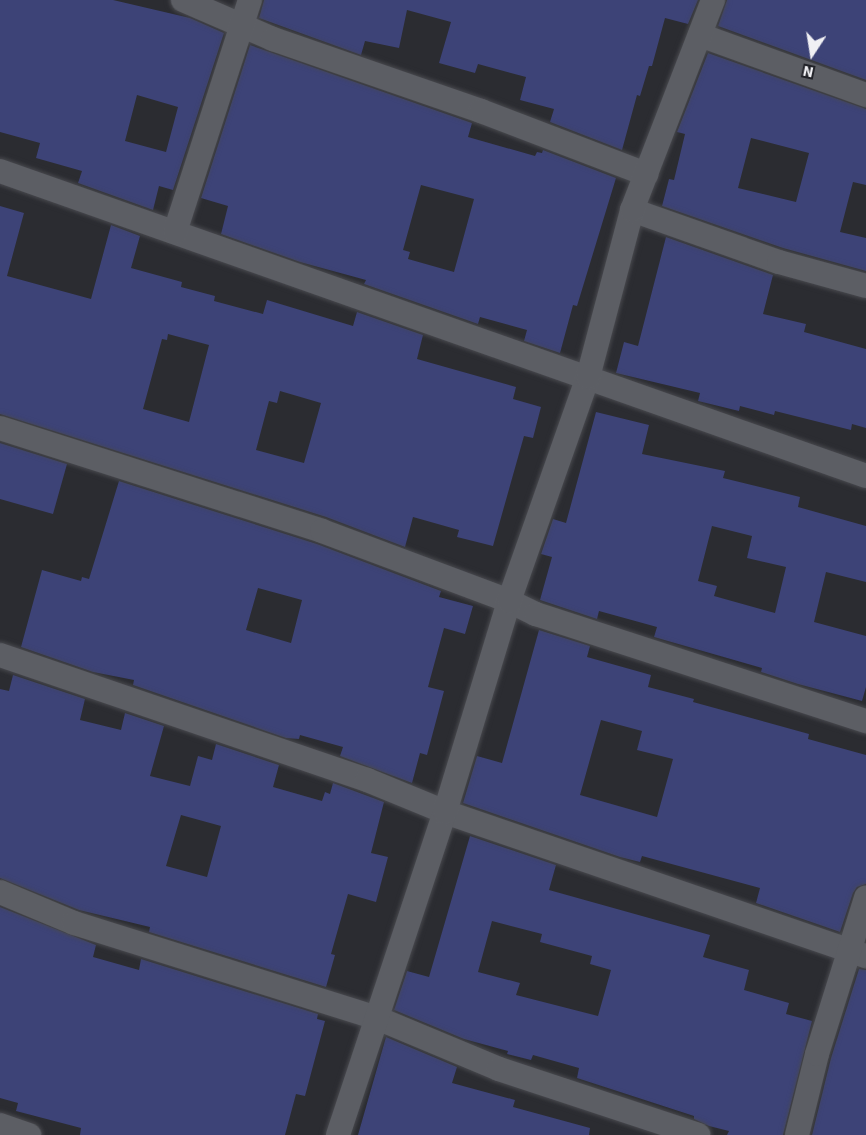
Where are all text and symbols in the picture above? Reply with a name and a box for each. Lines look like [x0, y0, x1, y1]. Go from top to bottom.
north arrow [782, 24, 842, 84]
text: N [801, 60, 816, 83]

